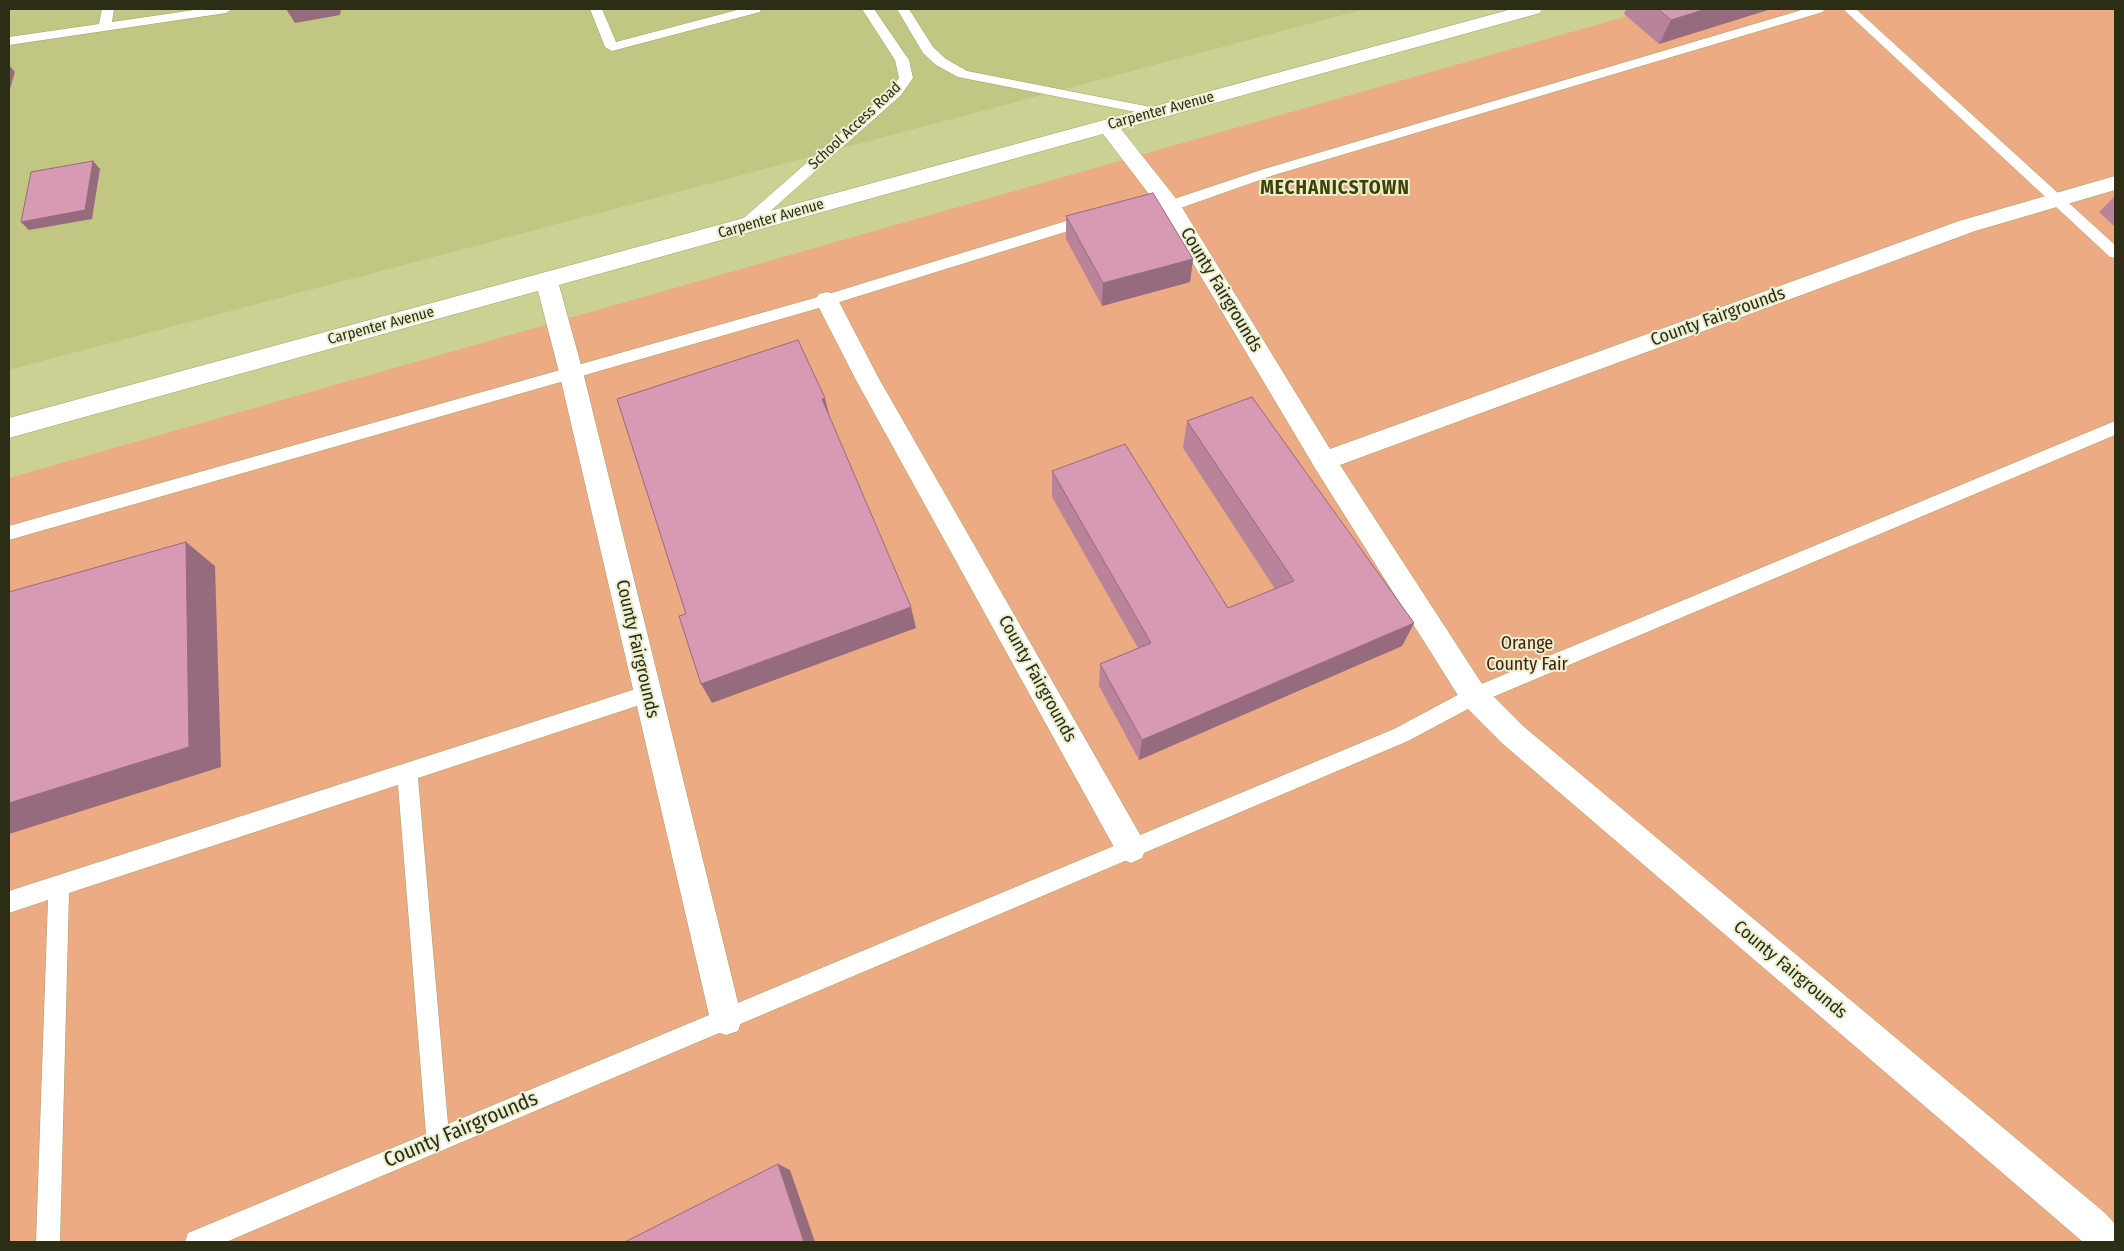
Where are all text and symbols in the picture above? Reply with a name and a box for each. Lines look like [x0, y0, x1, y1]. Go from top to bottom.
street label: School Access Road [805, 79, 905, 173]
street label: Carpenter Avenue [1106, 88, 1216, 134]
district label: MECHANICSTOWN [1259, 178, 1411, 200]
street label: Carpenter Avenue [716, 195, 826, 243]
street label: County Fairgrounds [1175, 224, 1267, 356]
street label: County Fairgrounds [1648, 283, 1788, 351]
street label: Carpenter Avenue [326, 303, 436, 349]
street label: County Fairgrounds [611, 578, 663, 720]
street label: County Fairgrounds [993, 612, 1081, 746]
park label: Orange County Fair [1486, 633, 1568, 676]
street label: County Fairgrounds [1729, 916, 1851, 1024]
street label: County Fairgrounds [380, 1086, 542, 1174]

